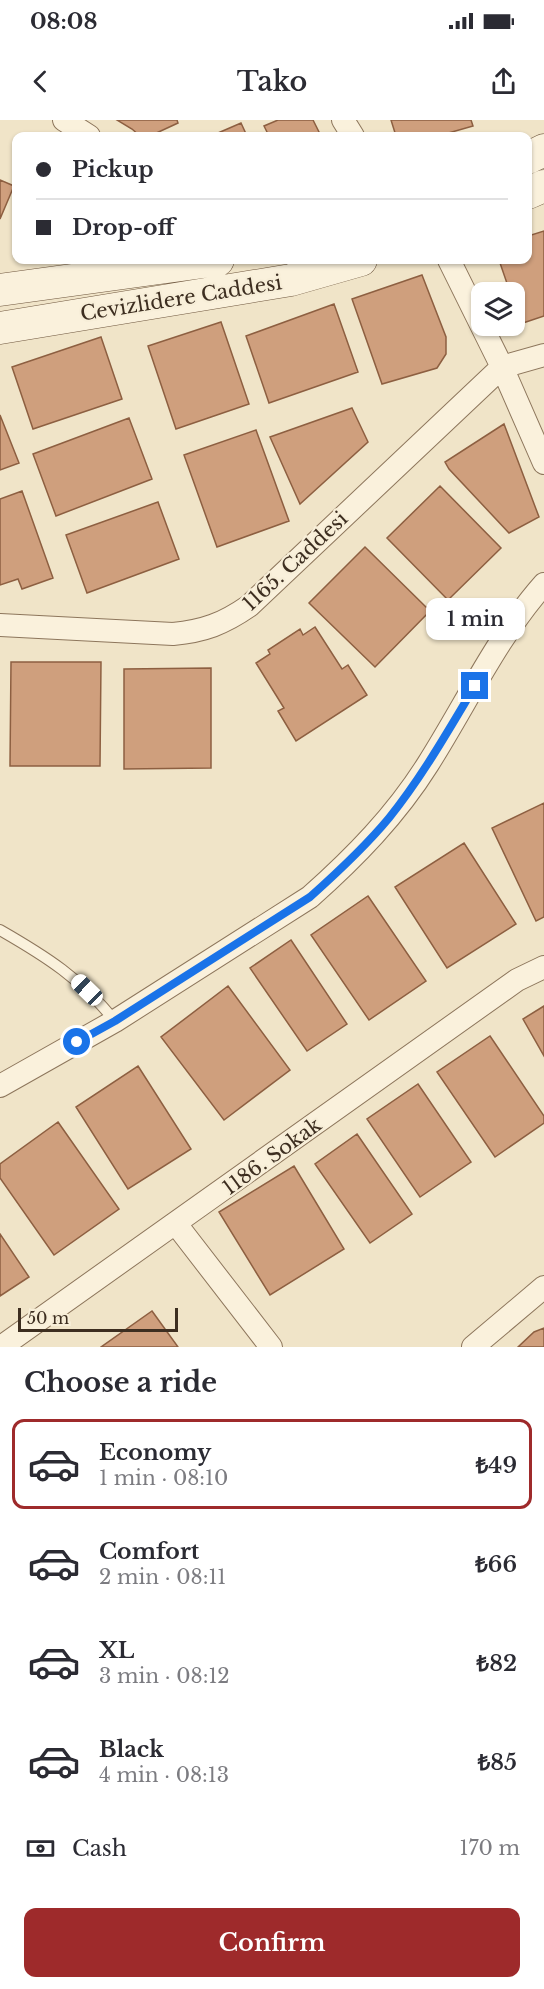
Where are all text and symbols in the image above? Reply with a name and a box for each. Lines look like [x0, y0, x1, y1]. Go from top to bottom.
text: 08:08 [30, 8, 97, 35]
icon: back [24, 65, 57, 98]
text: Tako [237, 65, 307, 98]
icon: share [487, 65, 520, 98]
text: Pickup [72, 156, 154, 183]
text: Drop-off [72, 214, 174, 241]
street label: Cevizlidere Caddesi [79, 270, 284, 326]
map controls [471, 282, 525, 336]
button: layers [471, 282, 525, 336]
street label: 1165. Caddesi [238, 506, 352, 616]
callout: 1 min [426, 599, 524, 641]
text: 1 min [447, 607, 504, 631]
route end [461, 672, 488, 699]
car [68, 971, 106, 1009]
route start [63, 1028, 90, 1055]
street label: 1186. Sokak [218, 1112, 326, 1200]
scale bar [18, 1305, 178, 1332]
text: 50 m [27, 1308, 69, 1328]
text: Choose a ride [24, 1366, 217, 1399]
icon: car [27, 1437, 81, 1491]
text: Economy [99, 1439, 211, 1466]
text: ₺49 [476, 1452, 517, 1479]
text: 1 min · 08:10 [99, 1466, 228, 1490]
icon: car [27, 1536, 81, 1590]
text: Comfort [99, 1538, 199, 1565]
text: ₺66 [475, 1551, 517, 1578]
text: 2 min · 08:11 [99, 1565, 226, 1589]
icon: car [27, 1635, 81, 1689]
text: XL [99, 1637, 134, 1664]
text: ₺82 [477, 1650, 517, 1677]
text: 3 min · 08:12 [99, 1664, 230, 1688]
icon: car [27, 1734, 81, 1788]
text: Black [99, 1736, 164, 1763]
text: ₺85 [478, 1749, 517, 1776]
text: 4 min · 08:13 [99, 1763, 229, 1787]
icon: cash [24, 1832, 57, 1865]
text: Cash [72, 1835, 127, 1862]
text: 170 m [460, 1836, 520, 1860]
button: Confirm [24, 1908, 520, 1977]

